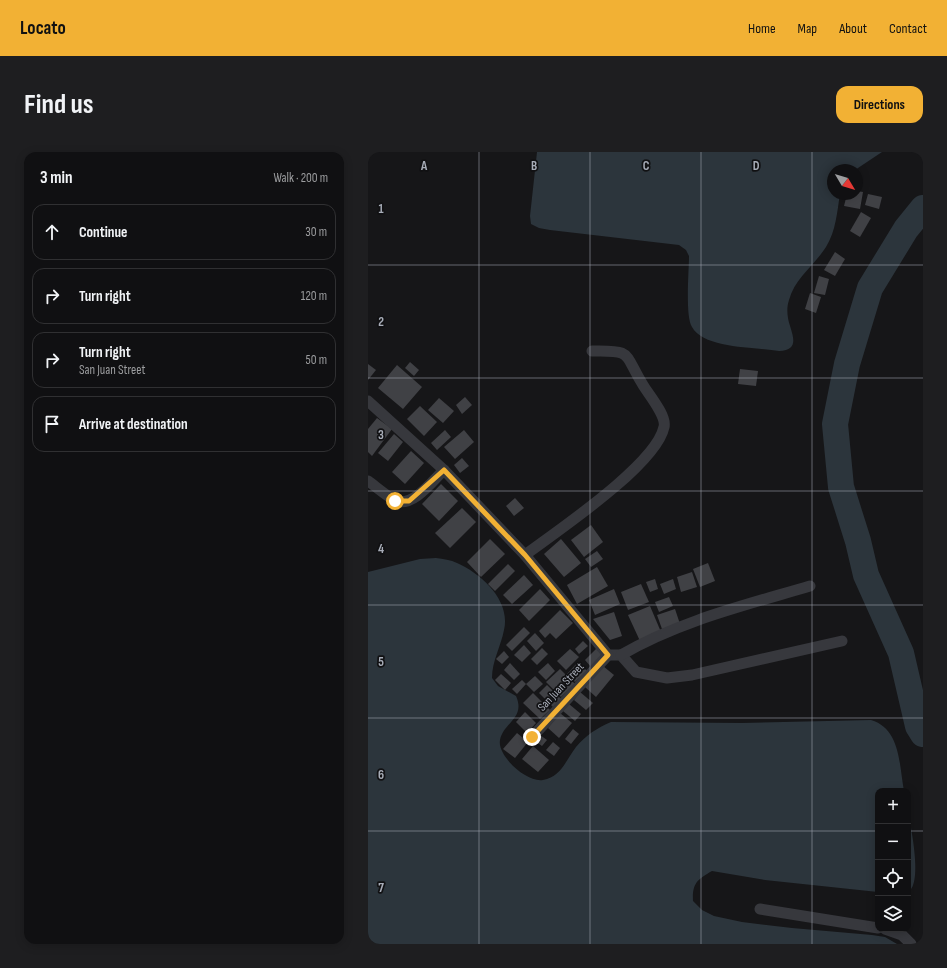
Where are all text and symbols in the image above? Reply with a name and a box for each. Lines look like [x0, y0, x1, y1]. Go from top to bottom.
text: Locato [20, 17, 66, 40]
text: Home [748, 20, 776, 37]
text: Map [798, 20, 817, 37]
text: About [839, 20, 867, 37]
text: Contact [889, 20, 927, 37]
button: Directions [836, 86, 923, 123]
text: Find us [24, 88, 93, 121]
text: A [420, 158, 428, 174]
text: B [531, 158, 537, 174]
text: C [643, 158, 650, 174]
text: D [753, 158, 760, 174]
north arrow [827, 164, 863, 200]
text: 3 min [40, 168, 73, 188]
text: Walk · 200 m [273, 170, 328, 186]
text: 1 [378, 201, 384, 217]
icon: ahead [41, 221, 63, 243]
text: Continue [79, 223, 128, 242]
text: 30 m [305, 224, 327, 240]
icon: right [41, 285, 63, 307]
text: Turn right [79, 287, 131, 306]
text: 120 m [301, 288, 327, 304]
text: 2 [378, 314, 384, 330]
text: Turn right [79, 343, 131, 362]
icon: right [41, 349, 63, 371]
text: 50 m [306, 352, 327, 368]
text: San Juan Street [79, 362, 145, 378]
icon: arrive [41, 413, 63, 435]
text: Arrive at destination [79, 415, 188, 434]
text: 3 [378, 427, 384, 443]
route start [386, 492, 404, 510]
text: 4 [378, 541, 384, 557]
text: 5 [378, 654, 384, 670]
street label: San Juan Street [535, 659, 588, 715]
route end [523, 728, 541, 746]
text: 6 [378, 767, 384, 783]
map controls [875, 788, 911, 932]
button: + [875, 788, 911, 824]
button: − [875, 824, 911, 860]
button: locate [875, 860, 911, 896]
text: 7 [378, 880, 384, 896]
button: layers [875, 896, 911, 932]

